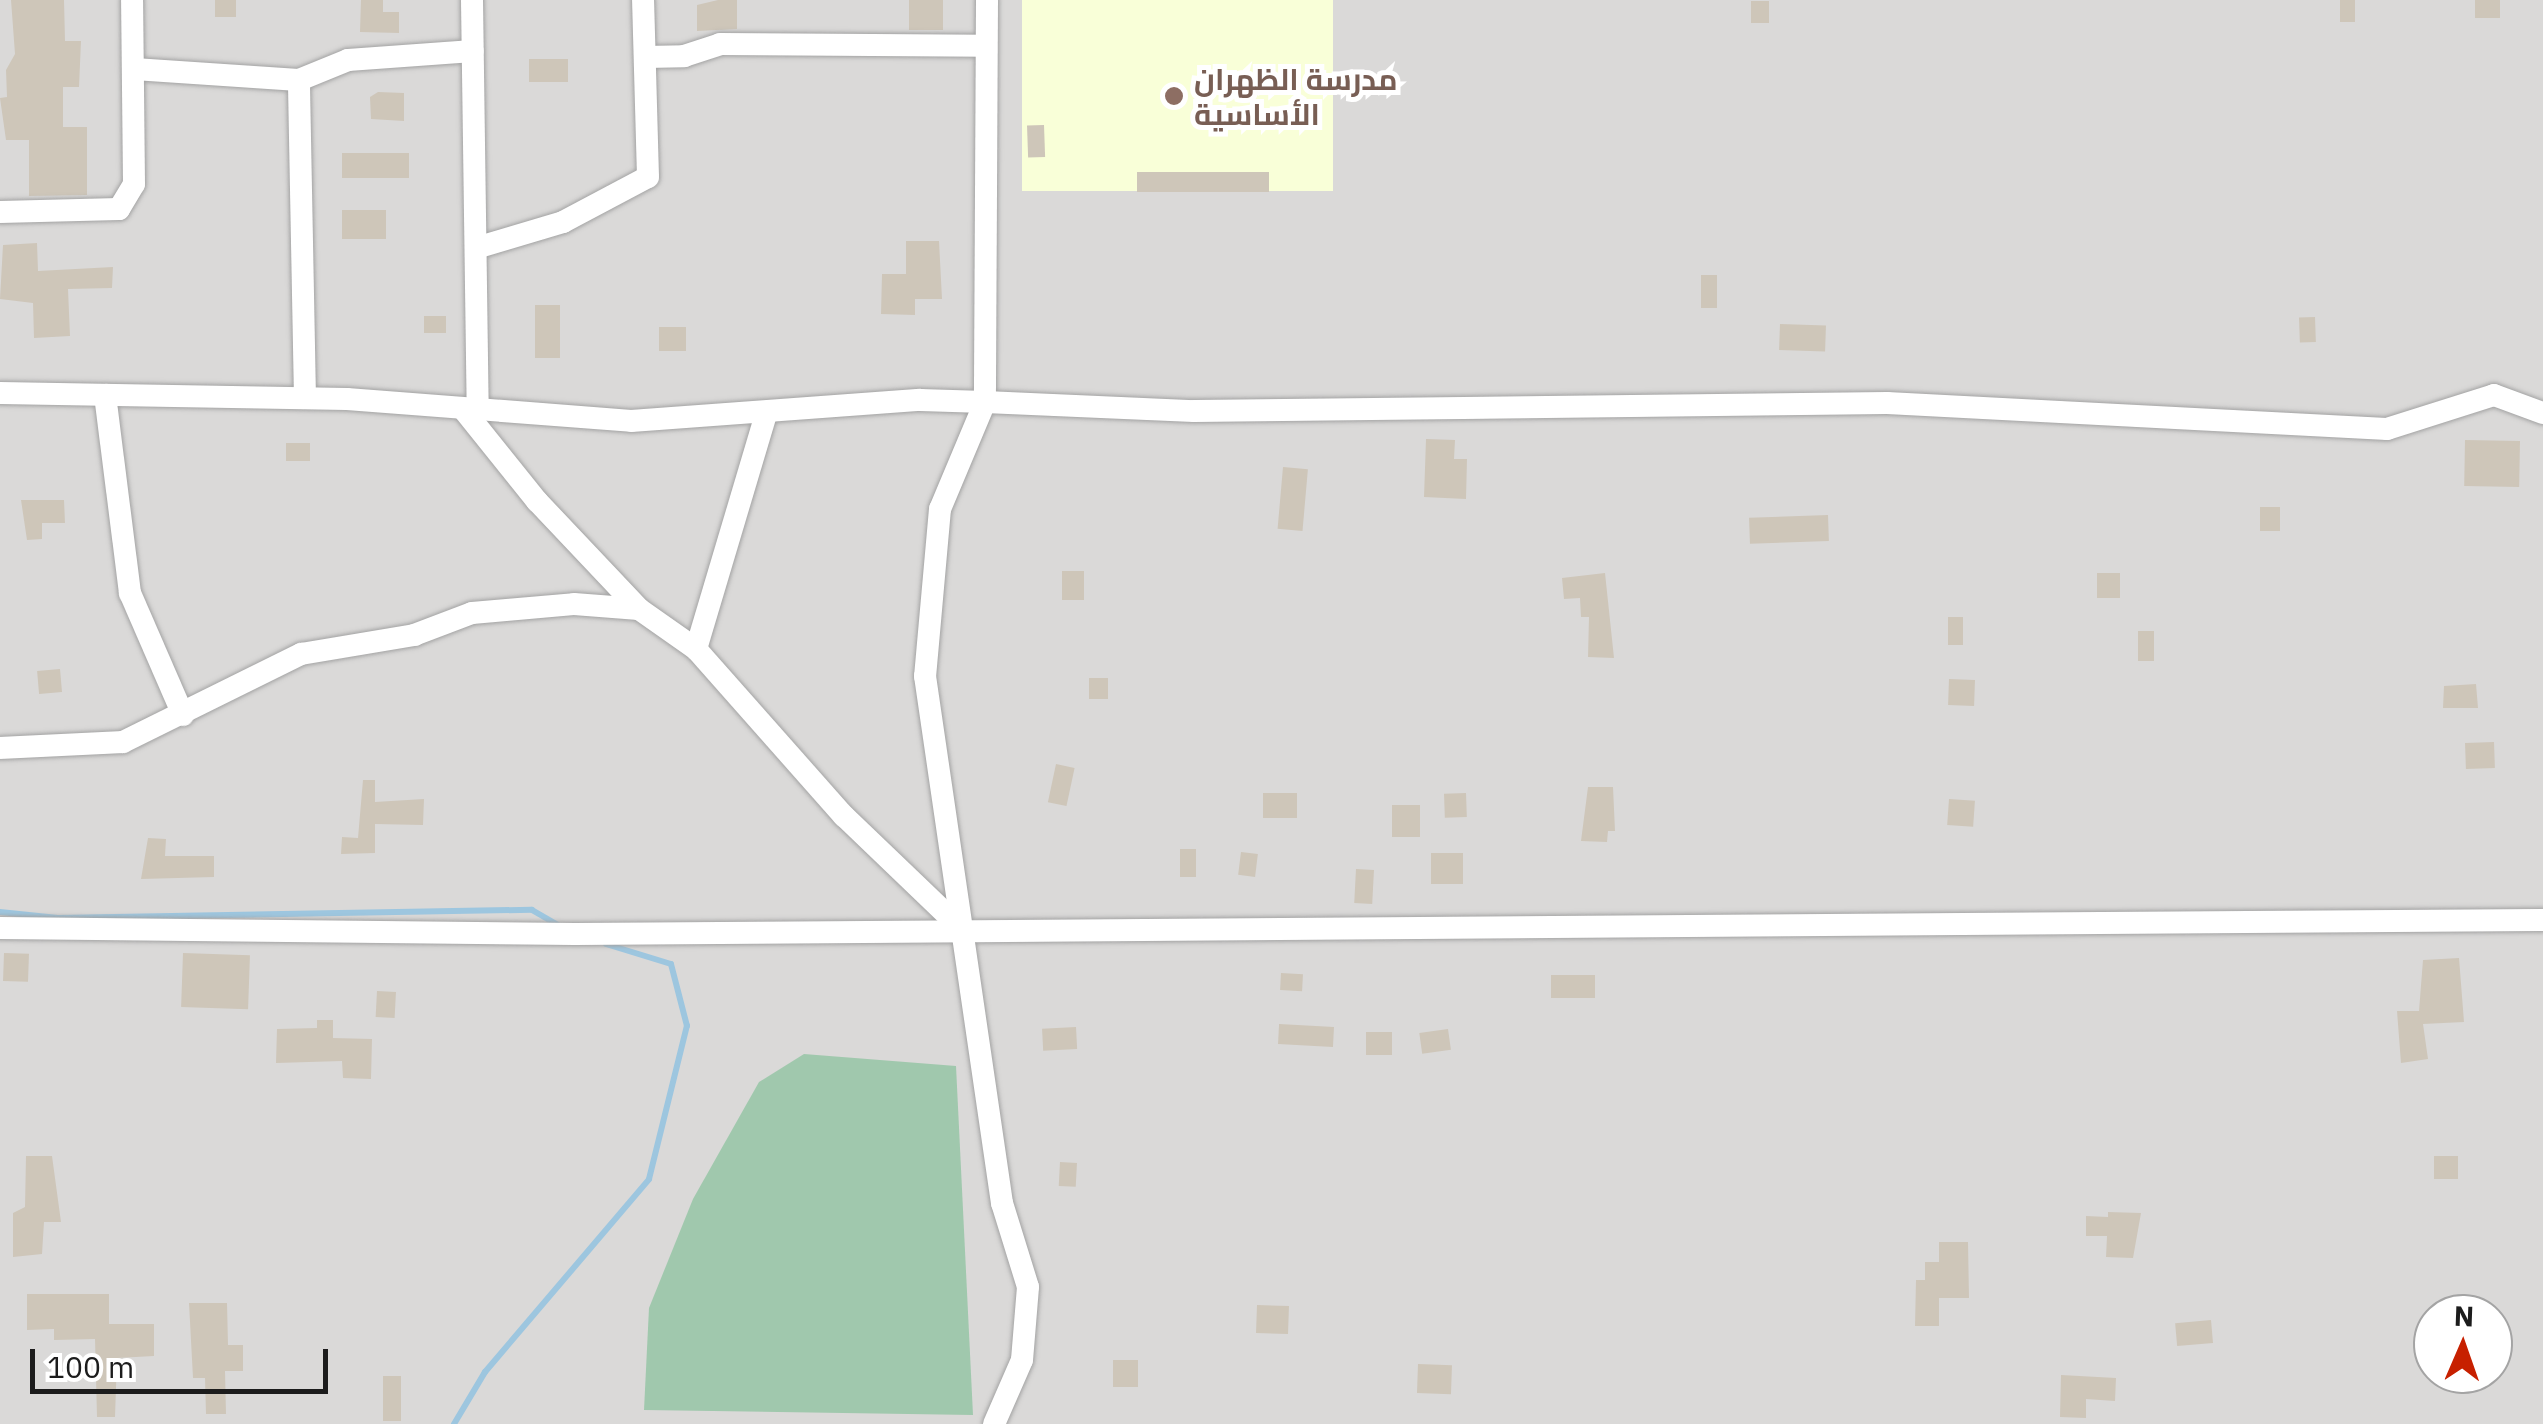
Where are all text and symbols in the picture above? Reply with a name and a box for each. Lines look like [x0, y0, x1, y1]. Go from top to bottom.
place label: مدرسة الظهران الأساسية [1194, 61, 1398, 132]
marker: مدرسة الظهران الأساسية [1163, 85, 1185, 107]
north arrow [2413, 1294, 2513, 1394]
text: N [2453, 1297, 2475, 1334]
scale bar [35, 1329, 332, 1391]
text: 100 m [47, 1347, 134, 1386]

